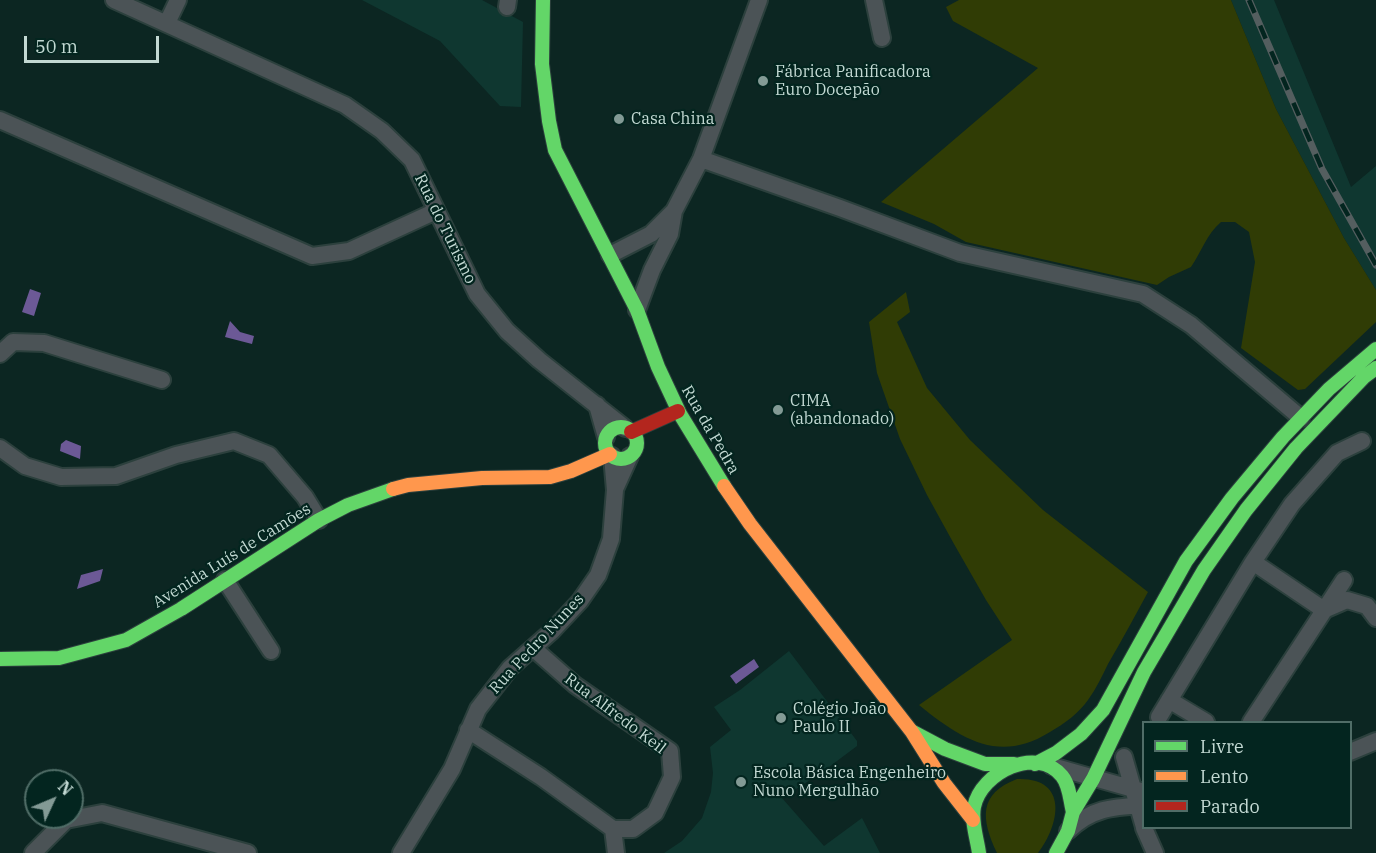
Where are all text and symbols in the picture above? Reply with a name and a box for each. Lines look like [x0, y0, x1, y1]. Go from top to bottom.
scale bar [27, 24, 162, 62]
text: 50 m [35, 35, 78, 58]
place label: Fábrica Panificadora Euro Docepão [775, 62, 931, 100]
marker: Fábrica Panificadora Euro Docepão [756, 74, 770, 88]
place label: Casa China [631, 109, 715, 129]
marker: Casa China [612, 112, 626, 126]
street label: Rua do Turismo [410, 171, 480, 287]
street label: Rua da Pedra [677, 382, 743, 478]
place label: CIMA (abandonado) [790, 391, 894, 429]
marker: CIMA (abandonado) [771, 403, 785, 417]
street label: Avenida Luís de Camões [149, 499, 315, 613]
street label: Rua Pedro Nunes [486, 590, 588, 698]
street label: Rua Alfredo Keil [561, 670, 669, 758]
place label: Colégio João Paulo II [793, 699, 886, 737]
marker: Colégio João Paulo II [774, 711, 788, 725]
legend [1142, 721, 1352, 829]
text: Livre [1200, 735, 1244, 758]
place label: Escola Básica Engenheiro Nuno Mergulhão [753, 763, 946, 801]
text: Lento [1200, 765, 1248, 788]
north arrow [24, 769, 84, 829]
marker: Escola Básica Engenheiro Nuno Mergulhão [734, 775, 748, 789]
text: N [54, 776, 77, 799]
text: Parado [1200, 795, 1260, 818]

